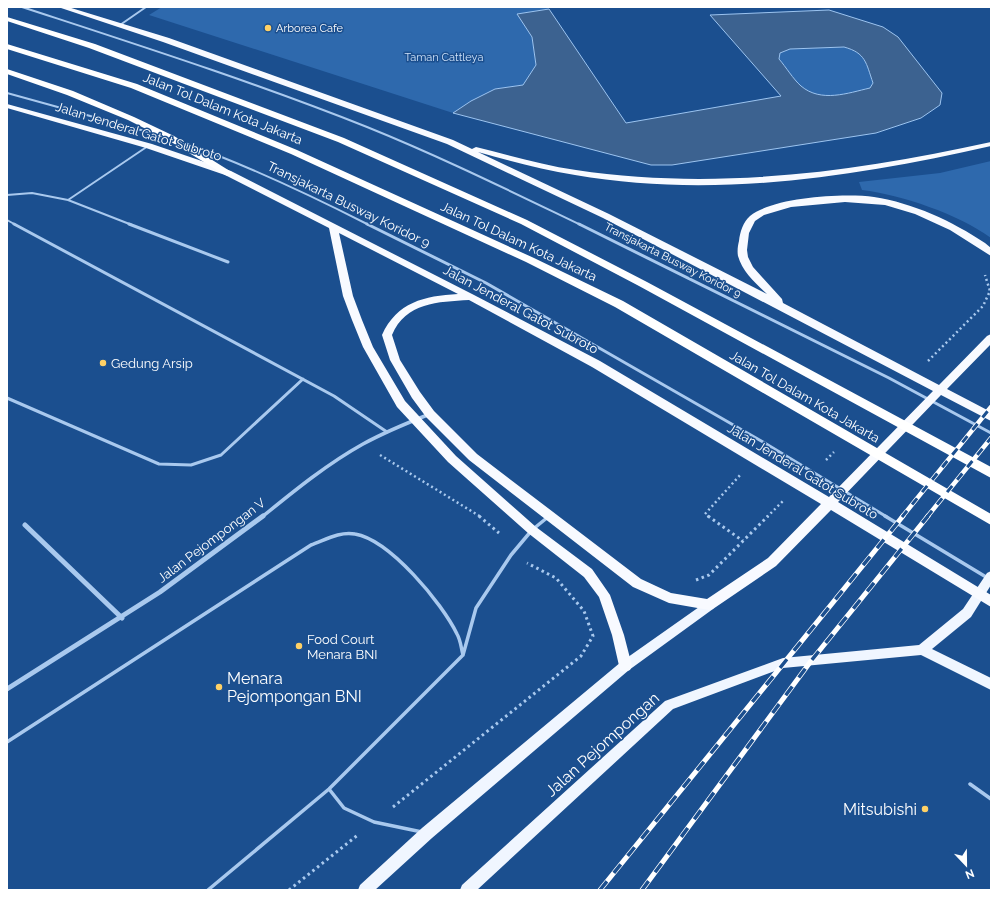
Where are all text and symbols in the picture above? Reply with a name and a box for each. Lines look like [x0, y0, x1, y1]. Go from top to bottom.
place label: Arborea Cafe [276, 22, 344, 35]
marker: Arborea Cafe [263, 23, 273, 33]
park label: Taman Cattleya [405, 51, 483, 64]
street label: Jalan Tol Dalam Kota Jakarta [141, 70, 305, 147]
street label: Jalan Jenderal Gatot Subroto [54, 99, 224, 164]
street label: Transjakarta Busway Koridor 9 [265, 158, 433, 251]
street label: Jalan Tol Dalam Kota Jakarta [438, 199, 599, 284]
street label: Transjakarta Busway Koridor 9 [602, 220, 743, 301]
street label: Jalan Jenderal Gatot Subroto [441, 262, 601, 357]
street label: Jalan Tol Dalam Kota Jakarta [727, 347, 882, 446]
place label: Gedung Arsip [111, 356, 193, 371]
marker: Gedung Arsip [98, 358, 108, 368]
street label: Jalan Jenderal Gatot Subroto [725, 420, 881, 523]
street label: Jalan Pejompongan V [155, 495, 268, 586]
place label: Food Court Menara BNI [307, 632, 377, 662]
marker: Food Court Menara BNI [294, 641, 304, 651]
place label: Menara Pejompongan BNI [227, 669, 362, 706]
marker: Menara Pejompongan BNI [214, 682, 224, 692]
street label: Jalan Pejompongan [542, 688, 663, 800]
place label: Mitsubishi [843, 800, 917, 819]
marker: Mitsubishi [920, 804, 930, 814]
north arrow [946, 845, 986, 885]
text: N [963, 866, 976, 881]

